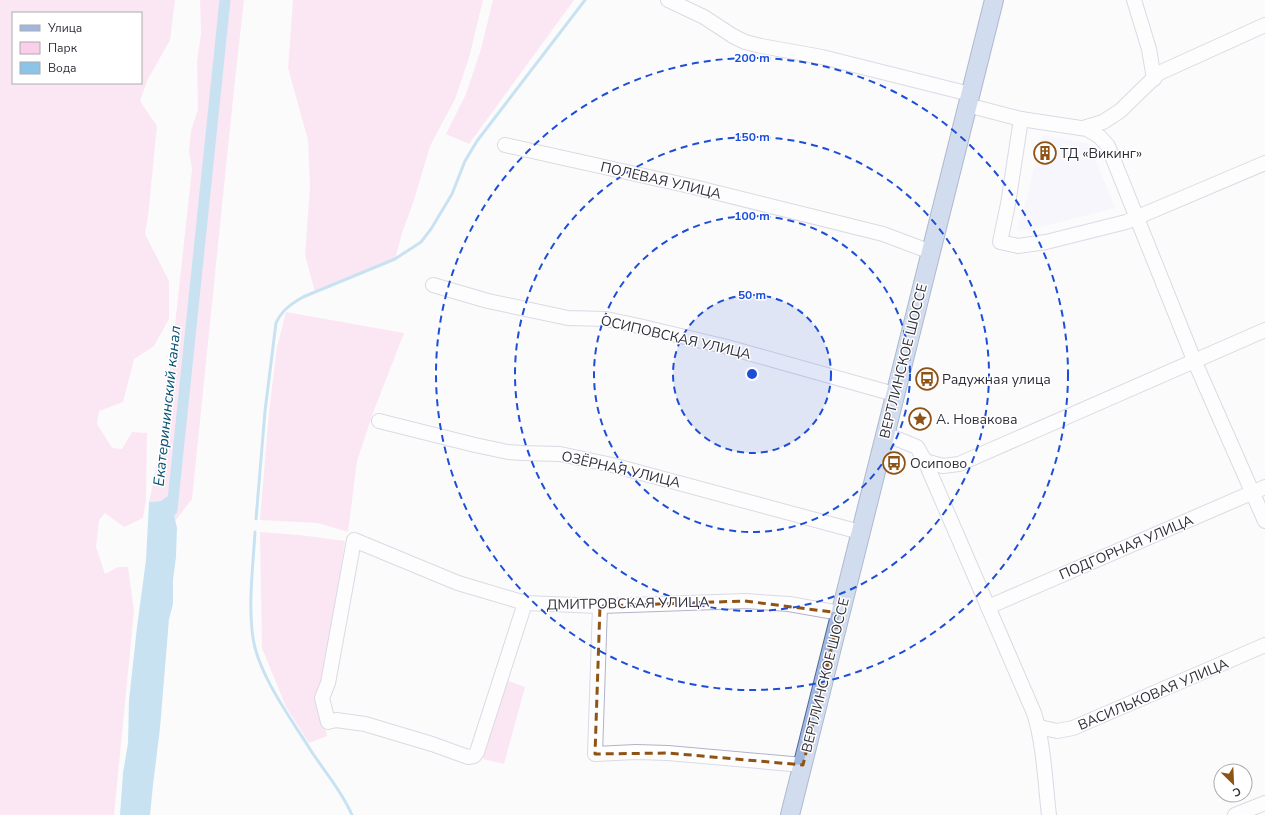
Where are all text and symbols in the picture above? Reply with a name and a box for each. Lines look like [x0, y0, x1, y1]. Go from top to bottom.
legend [12, 12, 142, 84]
text: Улица [47, 20, 82, 36]
text: Парк [48, 40, 78, 56]
text: 200 m [734, 50, 770, 66]
text: Вода [48, 60, 76, 76]
text: 150 m [734, 129, 770, 145]
building icon: ТД «Викинг» [1032, 140, 1058, 166]
place label: ТД «Викинг» [1060, 144, 1142, 163]
street label: ПОЛЕВАЯ УЛИЦА [599, 157, 723, 204]
text: 100 m [734, 208, 770, 224]
street label: ВЕРТЛИНСКОЕ ШОССЕ [875, 282, 932, 440]
text: 50 m [738, 287, 766, 303]
street label: ОСИПОВСКАЯ УЛИЦА [599, 311, 753, 364]
water label: Екатерининский канал [149, 325, 185, 487]
bus stop icon: Радужная улица [914, 366, 940, 392]
centre of rings [745, 367, 759, 381]
place label: Радужная улица [942, 370, 1051, 389]
place icon: А. Новакова [907, 406, 933, 432]
place label: А. Новакова [936, 410, 1018, 429]
street label: ОЗЁРНАЯ УЛИЦА [560, 447, 682, 492]
bus stop icon: Осипово [881, 450, 907, 476]
place label: Осипово [910, 454, 967, 473]
street label: ПОДГОРНАЯ УЛИЦА [1056, 511, 1196, 584]
street label: ДМИТРОВСКАЯ УЛИЦА [546, 593, 710, 614]
street label: ВЕРТЛИНСКОЕ ШОССЕ [797, 596, 854, 754]
street label: ВАСИЛЬКОВАЯ УЛИЦА [1075, 654, 1231, 735]
north arrow [1213, 763, 1253, 803]
text: С [1230, 783, 1243, 800]

